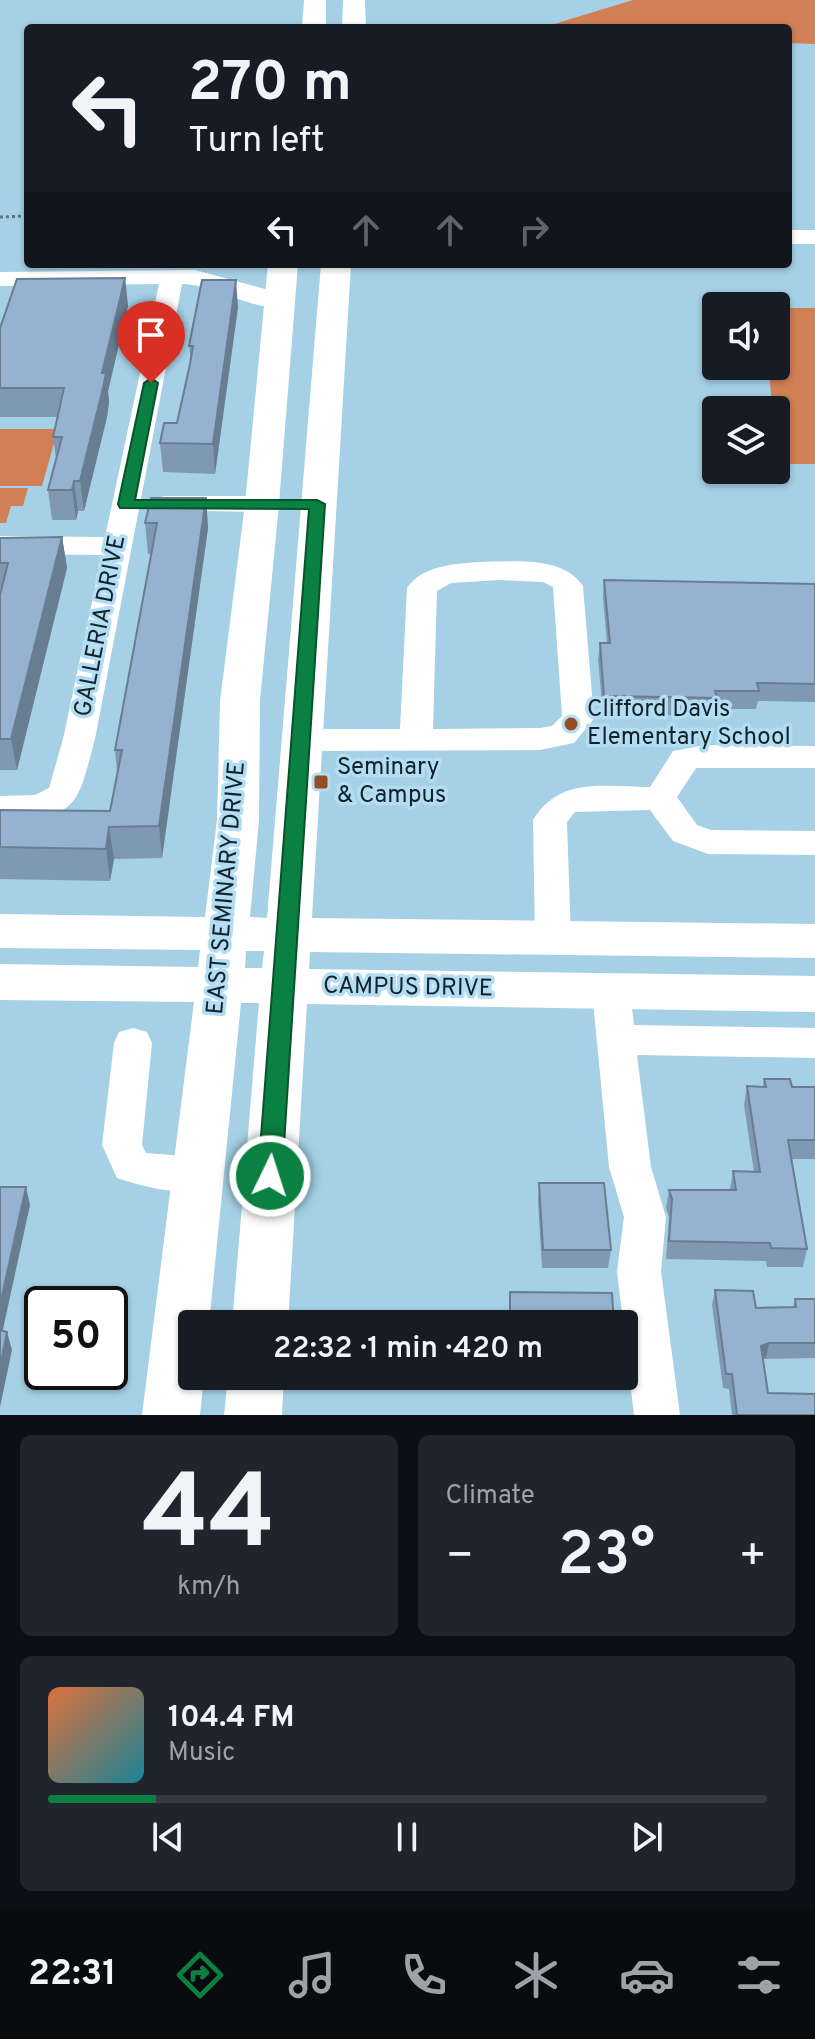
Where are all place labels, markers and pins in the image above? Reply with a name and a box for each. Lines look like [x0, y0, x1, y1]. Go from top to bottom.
pin [117, 301, 185, 383]
place label: Clifford Davis Elementary School [587, 695, 791, 753]
marker: Clifford Davis Elementary School [562, 715, 580, 733]
place label: Seminary & Campus [337, 753, 446, 811]
marker: Seminary & Campus [312, 773, 330, 791]

